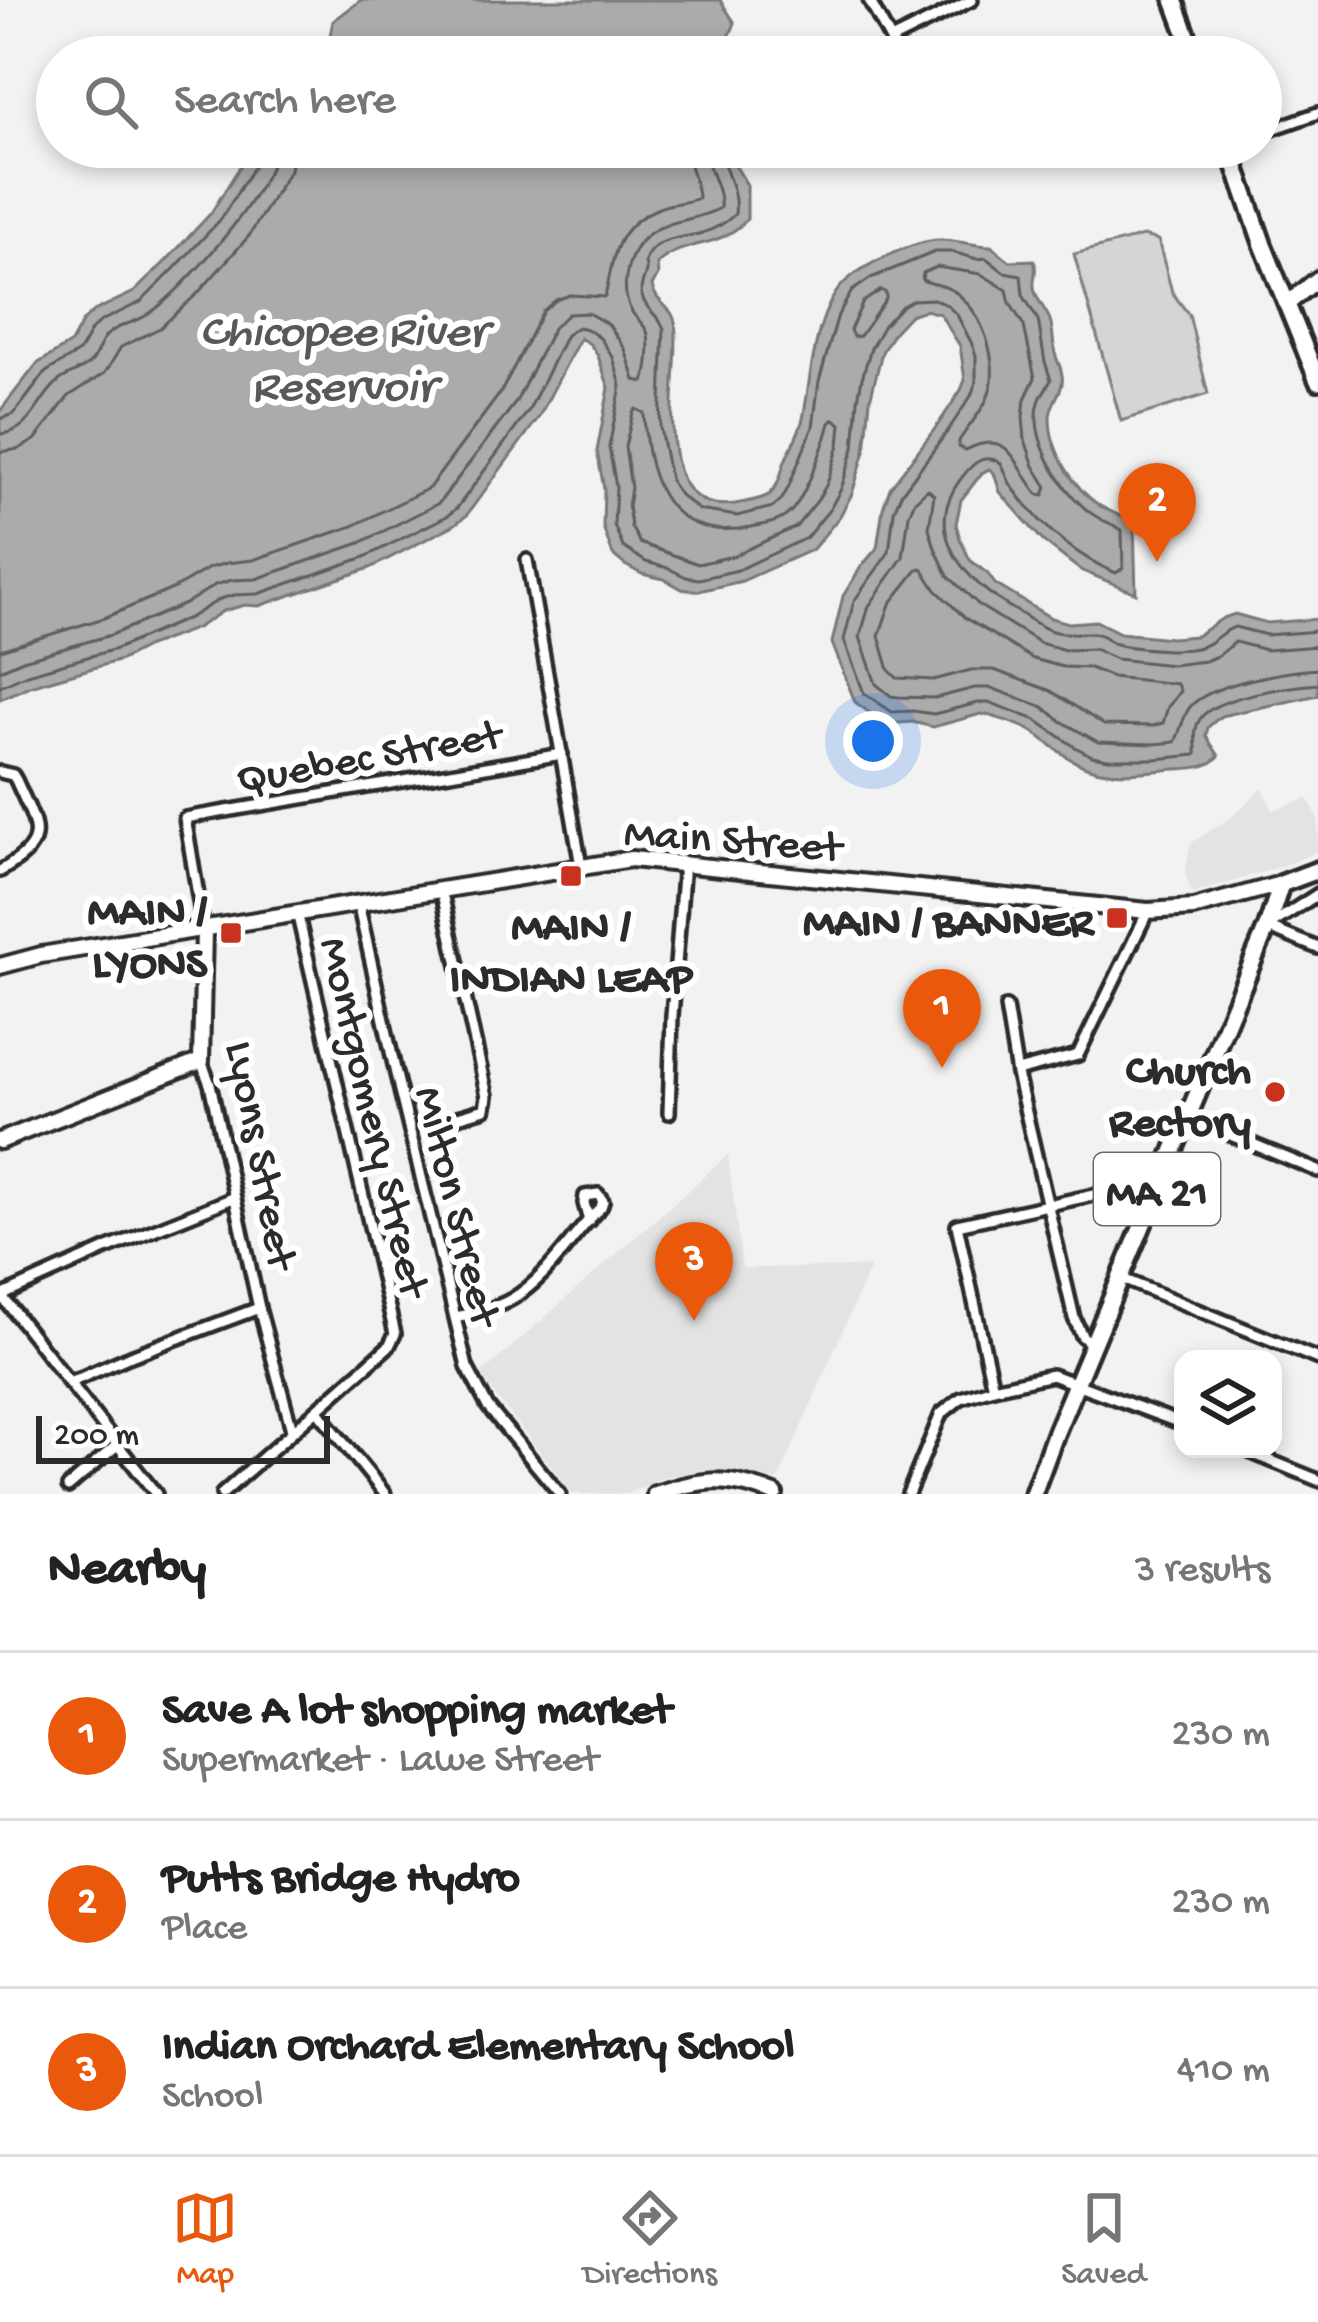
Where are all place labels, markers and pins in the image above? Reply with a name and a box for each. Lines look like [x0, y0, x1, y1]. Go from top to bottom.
pin: 2 [1118, 463, 1196, 562]
marker: MAIN / INDIAN LEAP [558, 863, 584, 889]
place label: MAIN / LYONS [88, 888, 208, 993]
place label: MAIN / BANNER [803, 899, 1095, 952]
place label: MAIN / INDIAN LEAP [450, 903, 694, 1008]
marker: MAIN / BANNER [1104, 905, 1130, 931]
marker: MAIN / LYONS [218, 920, 244, 946]
pin: 1 [903, 969, 981, 1068]
place label: Church Rectory [1109, 1047, 1252, 1152]
marker: Church Rectory [1262, 1079, 1288, 1105]
pin: 3 [655, 1222, 733, 1321]

